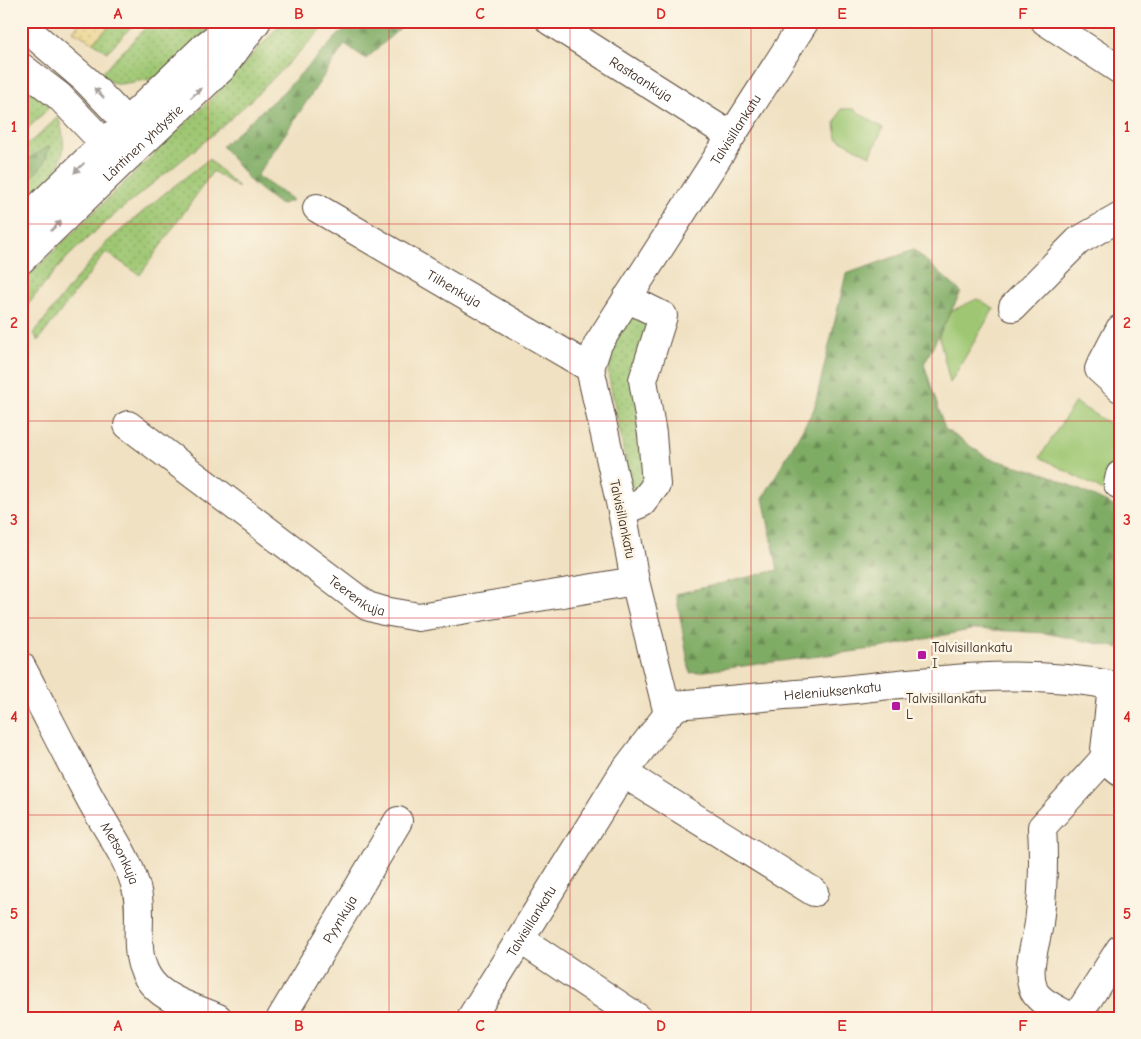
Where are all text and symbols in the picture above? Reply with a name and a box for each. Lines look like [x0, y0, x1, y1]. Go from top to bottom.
text: A [114, 5, 123, 23]
text: B [294, 5, 304, 23]
text: C [475, 5, 485, 23]
text: D [656, 5, 666, 23]
text: E [837, 5, 847, 23]
text: F [1018, 5, 1028, 23]
street label: Rastaankuja [606, 53, 676, 106]
one-way arrow [93, 87, 105, 99]
one-way arrow [189, 87, 201, 99]
street label: Talvisillankatu [707, 91, 765, 168]
street label: Läntinen yhdystie [100, 101, 187, 185]
text: 1 [11, 118, 17, 136]
text: 1 [1124, 118, 1130, 136]
one-way arrow [73, 162, 85, 174]
one-way arrow [50, 220, 62, 232]
street label: Tilhenkuja [424, 266, 484, 311]
text: 2 [10, 314, 18, 332]
text: 2 [1123, 314, 1131, 332]
street label: Talvisillankatu [606, 478, 639, 560]
text: 3 [10, 511, 18, 529]
text: 3 [1123, 511, 1131, 529]
street label: Teerenkuja [325, 572, 387, 620]
place label: Talvisillankatu I [932, 639, 1012, 672]
marker: Talvisillankatu I [916, 649, 928, 661]
street label: Heleniuksenkatu [783, 678, 882, 704]
place label: Talvisillankatu L [906, 690, 986, 723]
marker: Talvisillankatu L [890, 700, 902, 712]
text: 4 [10, 708, 18, 726]
text: 4 [1123, 708, 1131, 726]
street label: Metsonkuja [97, 819, 143, 887]
street label: Talvisillankatu [503, 883, 560, 960]
street label: Pyynkuja [319, 892, 361, 946]
text: 5 [10, 905, 18, 923]
text: 5 [1123, 905, 1131, 923]
text: A [114, 1017, 123, 1035]
text: B [294, 1017, 304, 1035]
text: C [475, 1017, 485, 1035]
text: D [656, 1017, 666, 1035]
text: E [837, 1017, 847, 1035]
text: F [1018, 1017, 1028, 1035]

